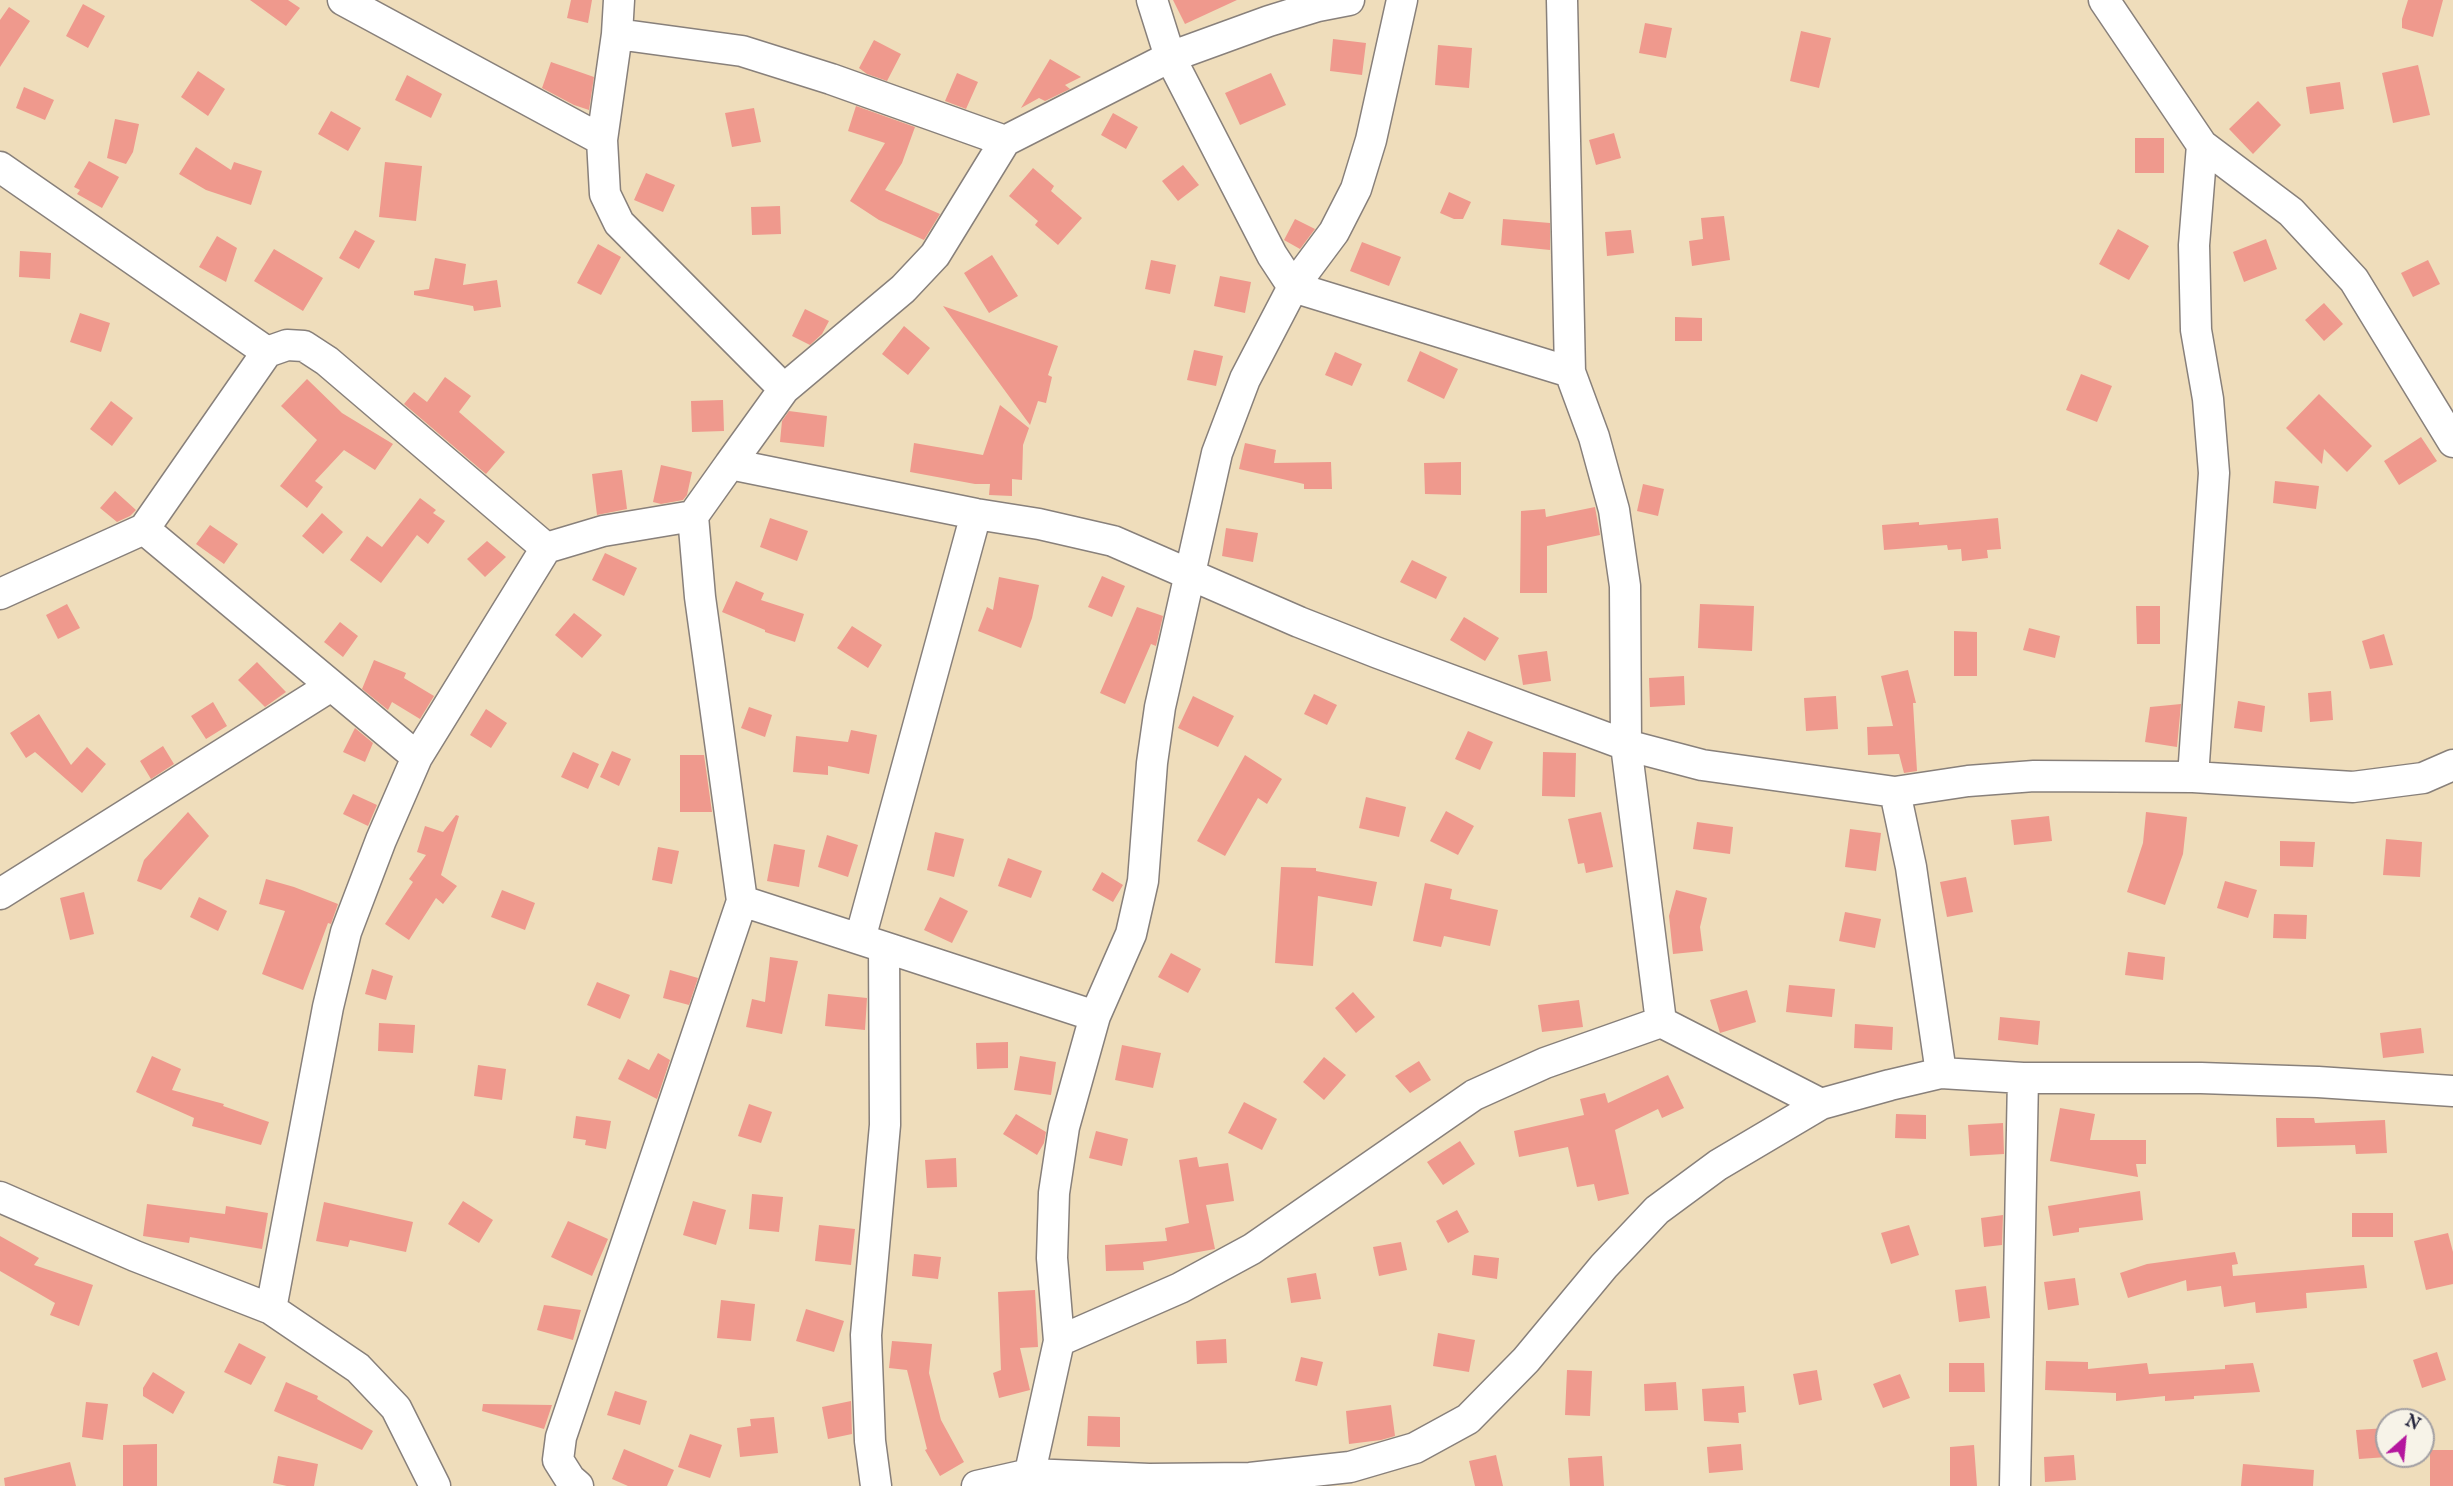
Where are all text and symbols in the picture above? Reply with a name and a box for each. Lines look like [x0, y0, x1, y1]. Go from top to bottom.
north arrow [2375, 1408, 2435, 1468]
text: N [2402, 1412, 2423, 1436]

